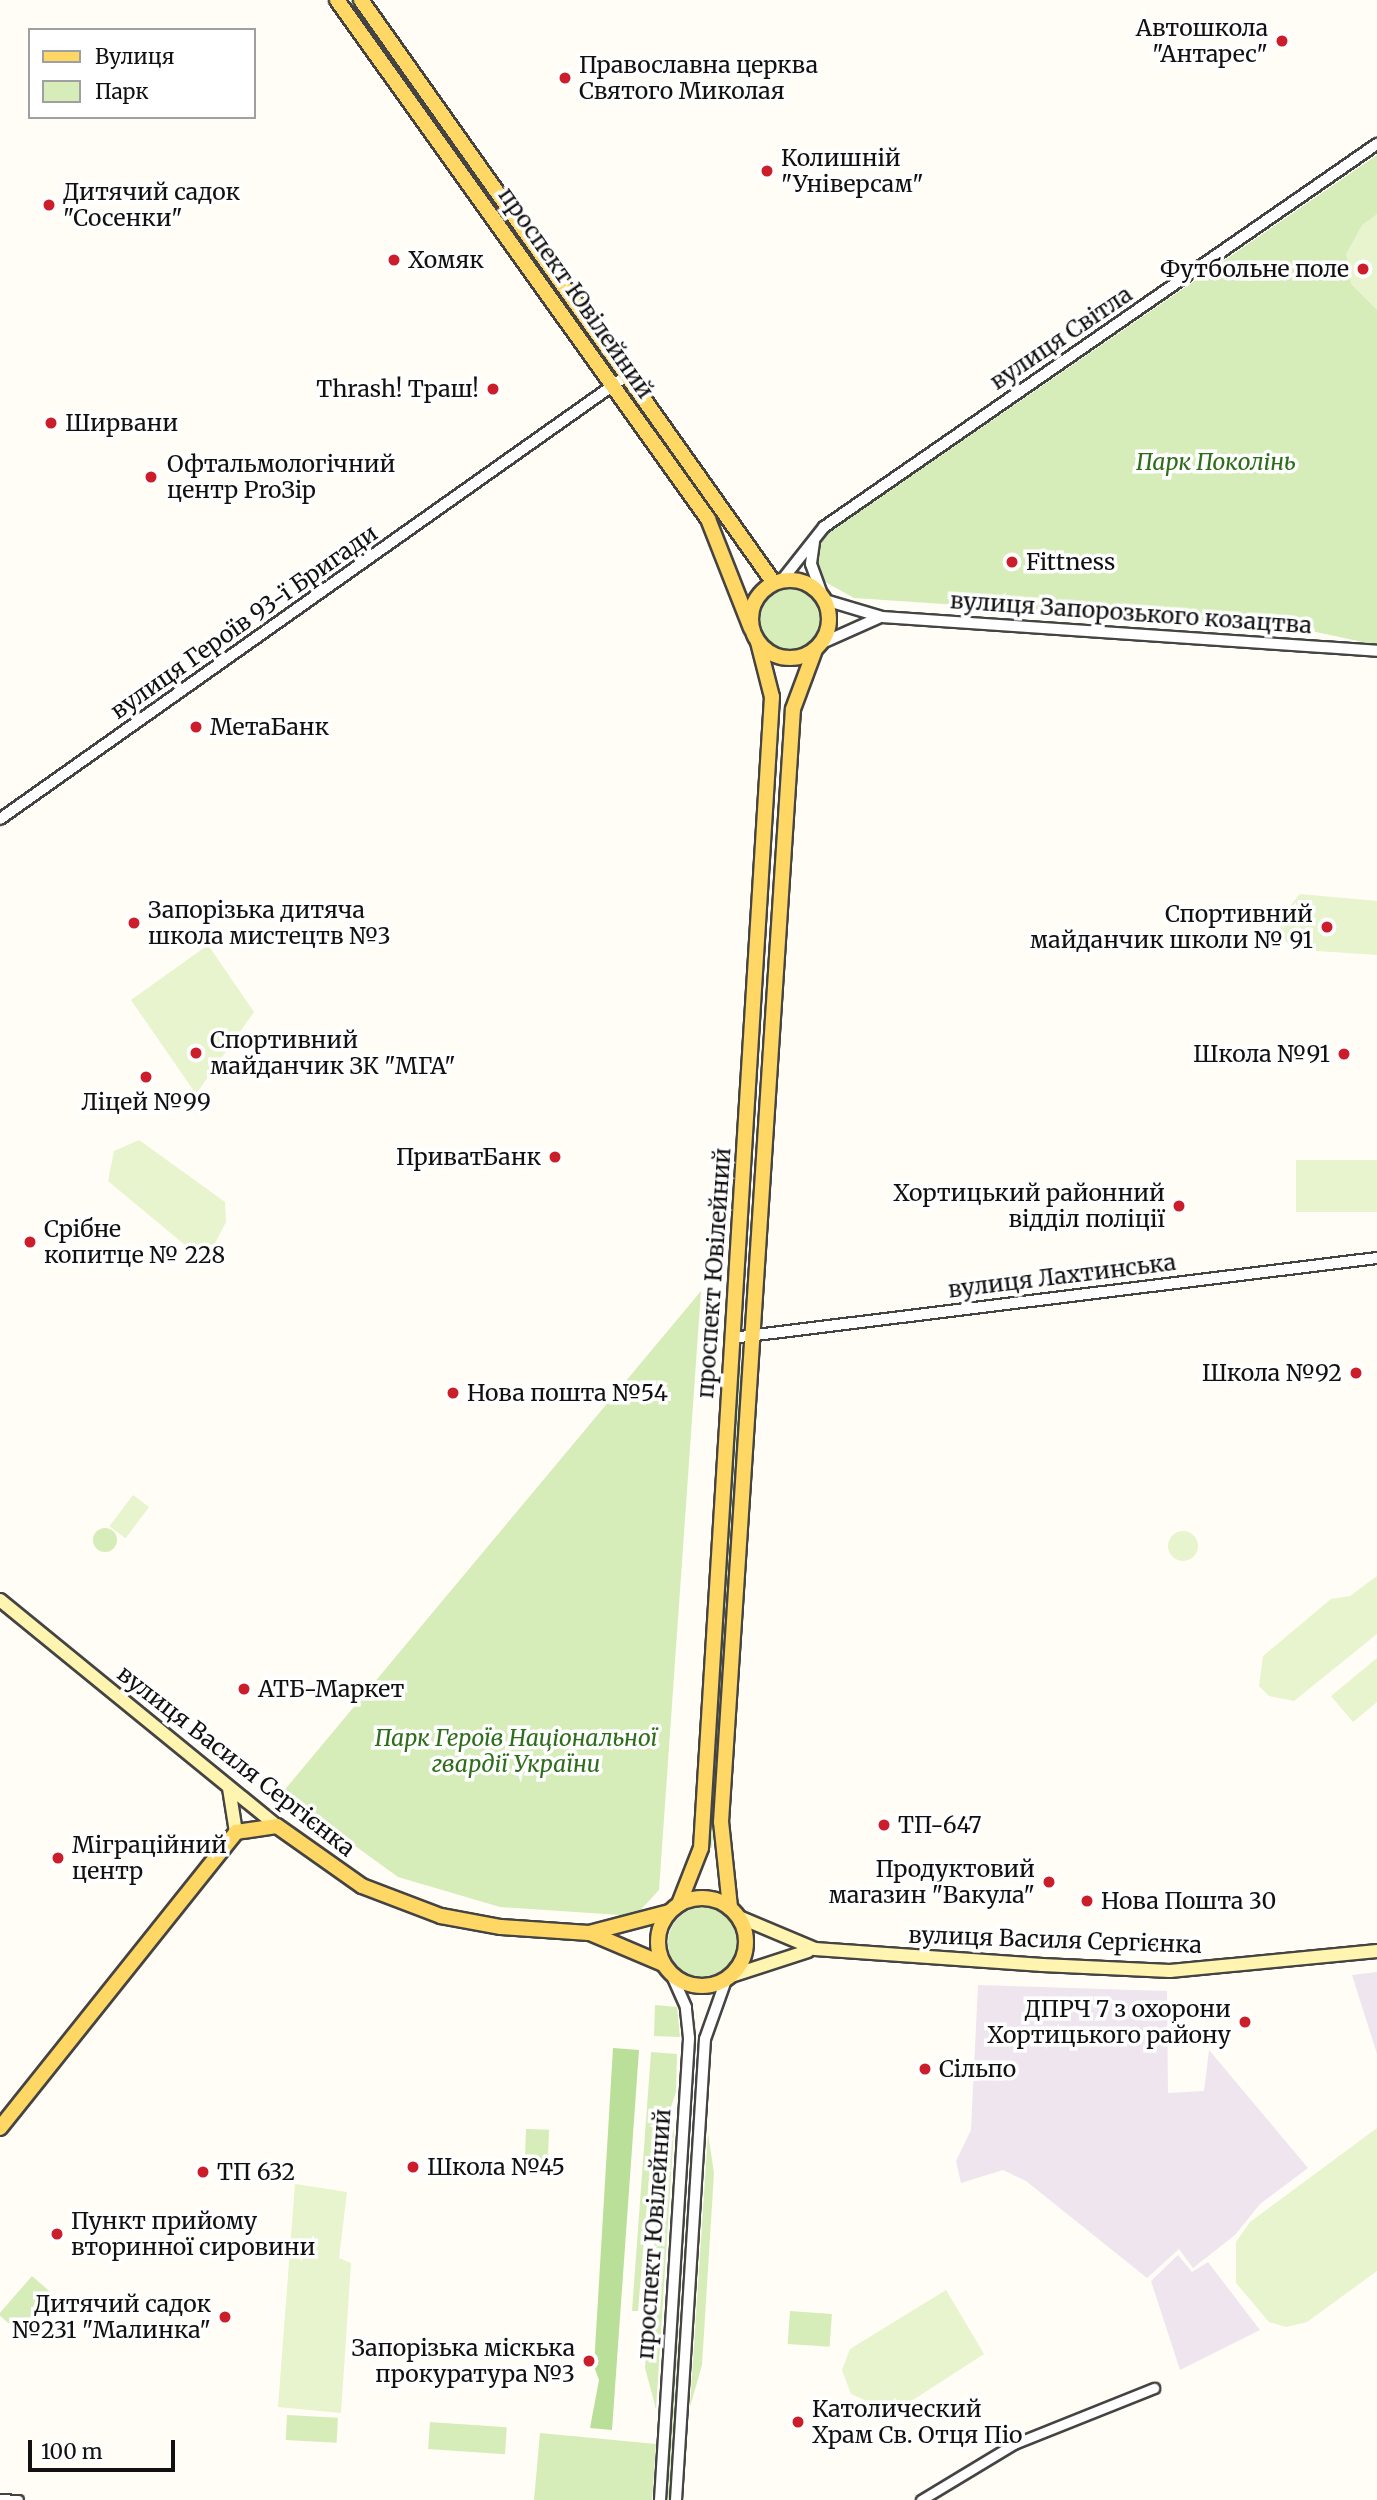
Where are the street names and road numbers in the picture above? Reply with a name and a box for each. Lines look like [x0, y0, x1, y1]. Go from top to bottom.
street label: проспект Ювілейний [493, 182, 659, 404]
street label: вулиця Світла [985, 280, 1137, 396]
street label: вулиця Героїв 93-ї Бригади [105, 519, 383, 725]
street label: вулиця Запорозького козацтва [949, 587, 1313, 639]
street label: проспект Ювілейний [691, 1147, 737, 1399]
street label: вулиця Лахтинська [946, 1248, 1178, 1304]
street label: вулиця Василя Сергієнка [112, 1660, 360, 1862]
street label: вулиця Василя Сергієнка [908, 1921, 1202, 1959]
street label: проспект Ювілейний [631, 2108, 677, 2360]

